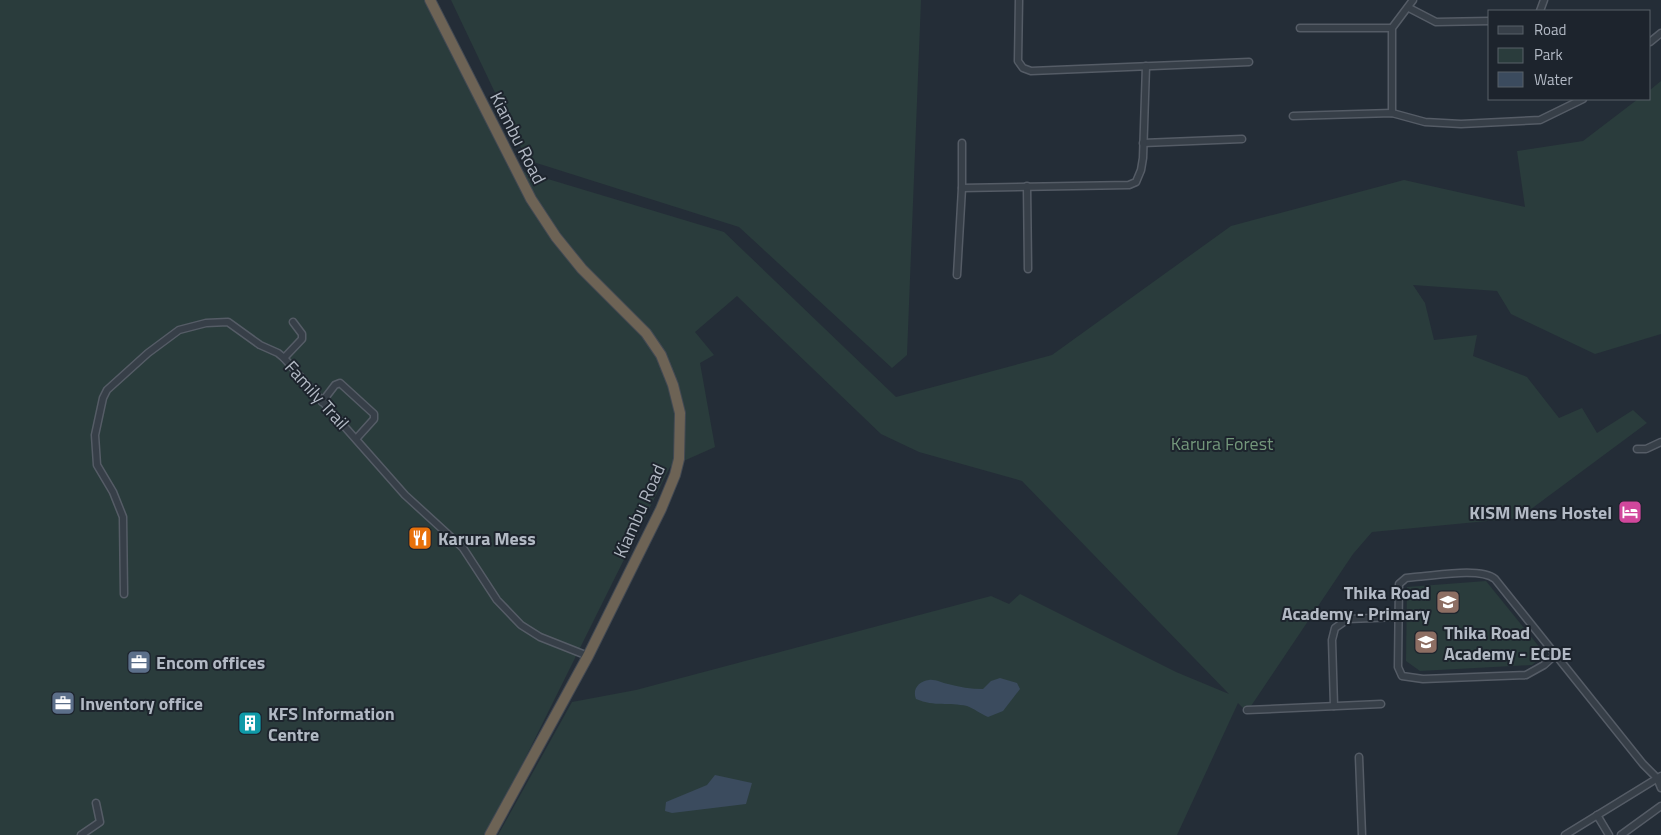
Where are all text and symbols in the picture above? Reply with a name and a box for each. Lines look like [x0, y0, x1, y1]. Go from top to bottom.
legend [1488, 10, 1651, 100]
text: Road [1534, 18, 1566, 41]
text: Park [1534, 43, 1563, 66]
text: Water [1534, 68, 1573, 91]
street label: Kiambu Road [483, 87, 553, 189]
street label: Family Trail [279, 354, 355, 436]
park label: Karura Forest [1171, 430, 1274, 457]
street label: Kiambu Road [606, 460, 672, 562]
place label: KISM Mens Hostel [1469, 499, 1612, 526]
hotel icon: KISM Mens Hostel [1617, 499, 1643, 525]
restaurant icon: Karura Mess [407, 525, 433, 551]
place label: Karura Mess [438, 525, 536, 552]
place label: Thika Road Academy - Primary [1282, 579, 1430, 627]
school or university icon: Thika Road Academy - Primary [1435, 589, 1461, 615]
place label: Thika Road Academy - ECDE [1444, 619, 1571, 667]
school or university icon: Thika Road Academy - ECDE [1413, 629, 1439, 655]
office icon: Encom offices [126, 649, 152, 675]
place label: Encom offices [156, 649, 265, 676]
office icon: Inventory office [50, 690, 76, 716]
place label: Inventory office [80, 690, 203, 717]
place label: KFS Information Centre [268, 700, 395, 748]
building icon: KFS Information Centre [237, 710, 263, 736]

